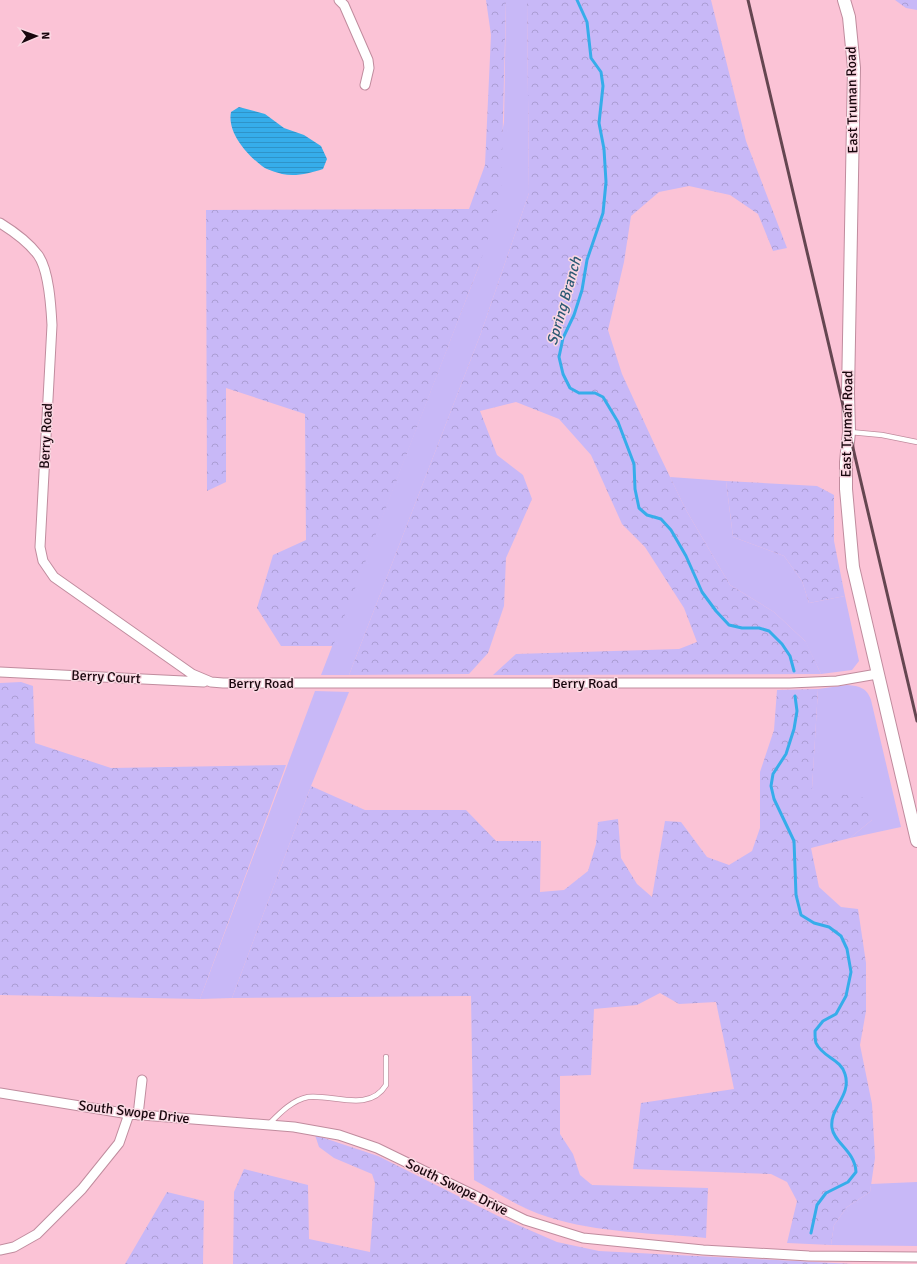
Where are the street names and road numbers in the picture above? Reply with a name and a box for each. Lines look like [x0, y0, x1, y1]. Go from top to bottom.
street label: East Truman Road [843, 46, 861, 154]
street label: East Truman Road [838, 370, 856, 478]
street label: Berry Road [36, 403, 56, 469]
street label: Berry Court [71, 667, 141, 687]
street label: Berry Road [228, 675, 294, 692]
street label: Berry Road [552, 675, 618, 692]
street label: South Swope Drive [77, 1097, 191, 1127]
street label: South Swope Drive [403, 1155, 511, 1219]

